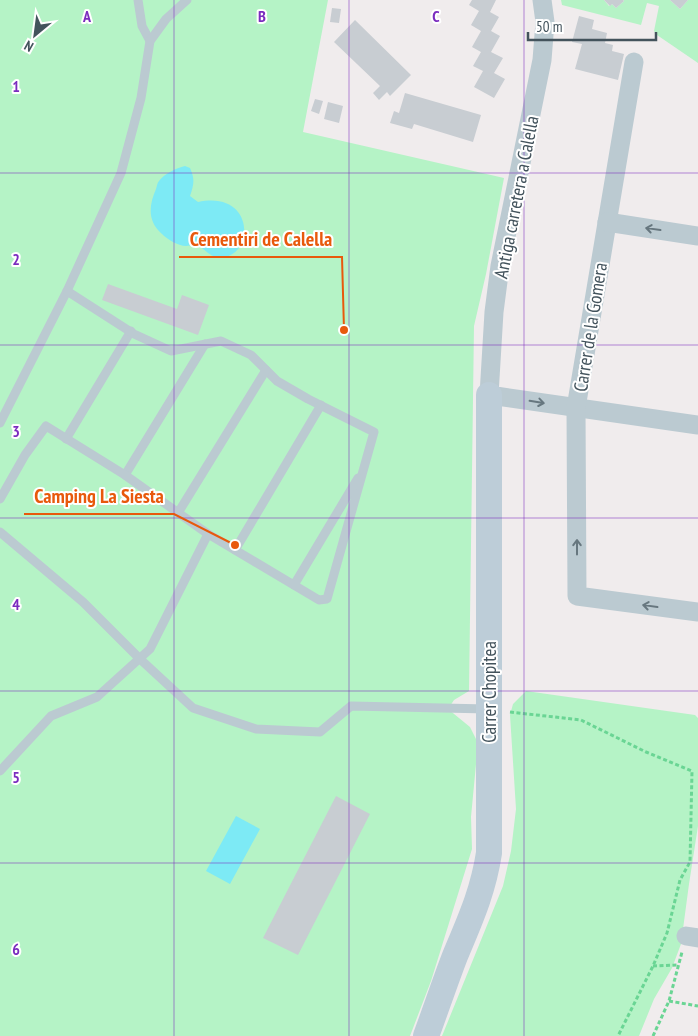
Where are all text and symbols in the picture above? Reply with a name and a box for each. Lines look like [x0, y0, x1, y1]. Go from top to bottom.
text: A [82, 6, 92, 26]
text: B [258, 6, 266, 26]
text: C [432, 6, 440, 26]
north arrow [10, 10, 60, 60]
scale bar [528, 10, 656, 42]
text: 50 m [536, 17, 562, 36]
text: N [21, 37, 36, 56]
text: 1 [12, 76, 20, 96]
street label: Antiga carretera a Calella [488, 114, 544, 280]
callout: Cementiri de Calella [179, 222, 342, 257]
one-way arrow [645, 224, 661, 234]
text: Cementiri de Calella [190, 226, 332, 252]
text: 2 [12, 249, 20, 269]
street label: Carrer de la Gomera [568, 261, 612, 393]
one-way arrow [529, 398, 545, 408]
text: 3 [12, 421, 20, 441]
callout: Camping La Siesta [24, 479, 174, 514]
text: Camping La Siesta [34, 483, 164, 509]
one-way arrow [572, 539, 582, 556]
text: 4 [12, 594, 20, 614]
one-way arrow [642, 600, 658, 610]
street label: Carrer Chopitea [477, 641, 501, 743]
text: 5 [12, 767, 20, 787]
text: 6 [12, 939, 20, 959]

